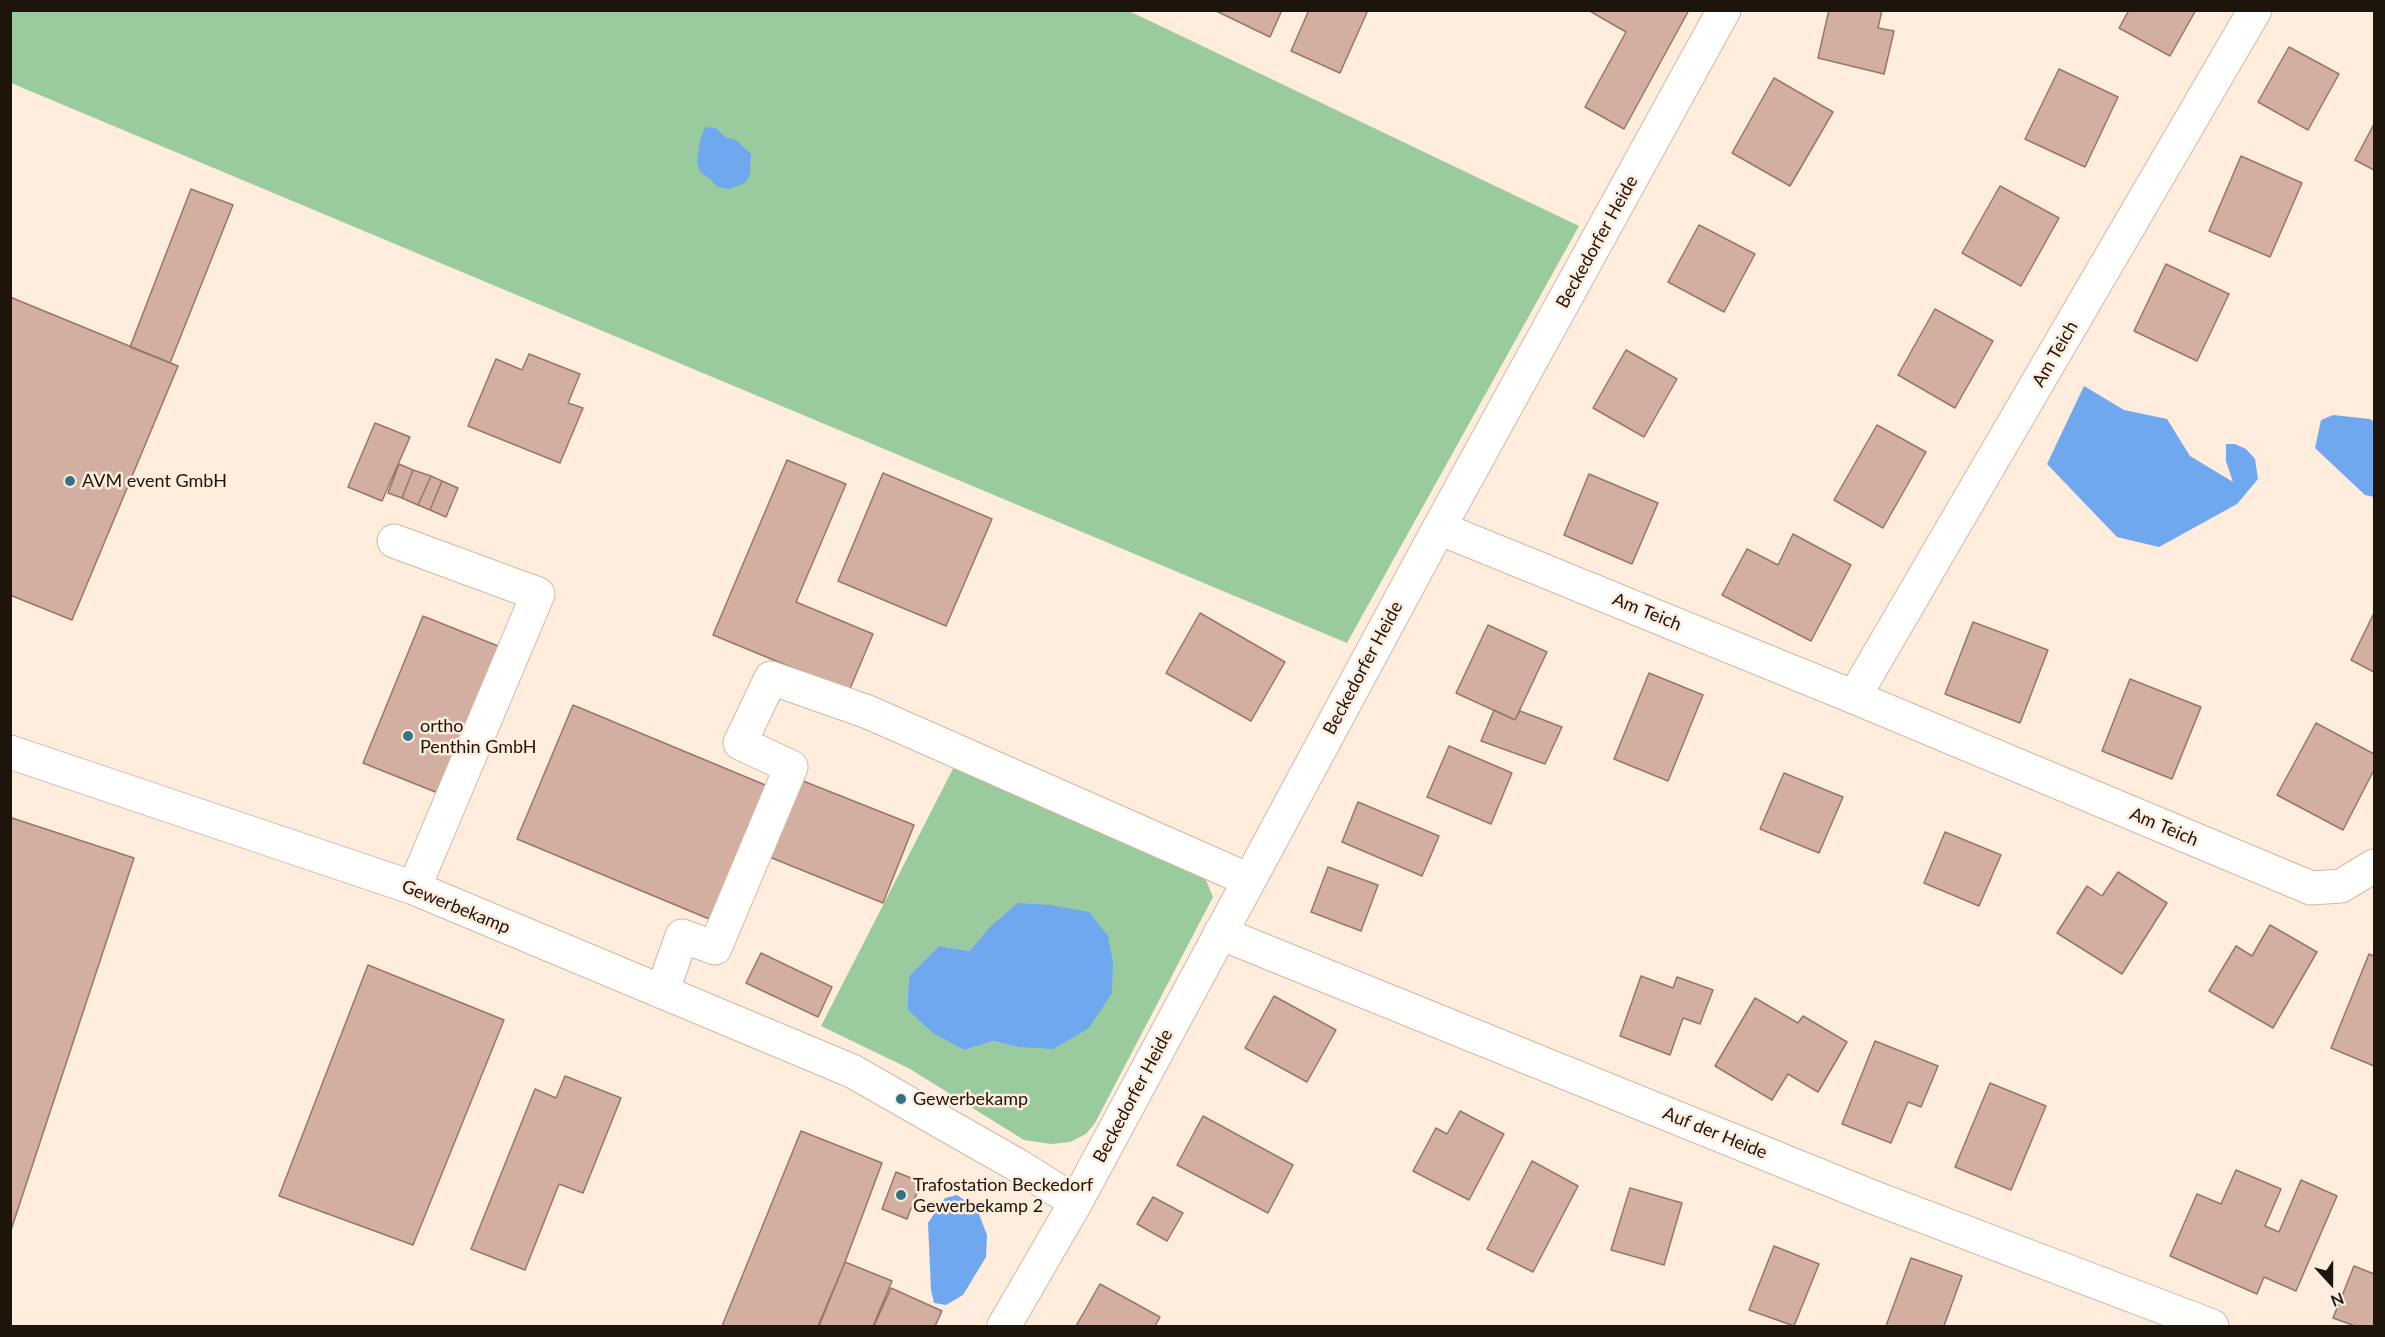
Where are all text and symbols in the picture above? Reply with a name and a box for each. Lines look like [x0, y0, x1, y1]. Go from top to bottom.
street label: Beckedorfer Heide [1552, 172, 1642, 312]
street label: Am Teich [2028, 317, 2082, 391]
place label: AVM event GmbH [82, 470, 227, 492]
marker: AVM event GmbH [63, 474, 77, 488]
street label: Am Teich [1609, 588, 1685, 636]
street label: Beckedorfer Heide [1319, 598, 1407, 738]
place label: ortho Penthin GmbH [420, 715, 537, 758]
marker: ortho Penthin GmbH [401, 729, 415, 743]
street label: Am Teich [2126, 803, 2202, 851]
street label: Gewerbekamp [399, 875, 513, 939]
street label: Beckedorfer Heide [1089, 1026, 1177, 1166]
place label: Gewerbekamp [913, 1088, 1028, 1110]
marker: Gewerbekamp [894, 1092, 908, 1106]
street label: Auf der Heide [1660, 1102, 1770, 1164]
place label: Trafostation Beckedorf Gewerbekamp 2 [913, 1174, 1093, 1216]
marker: Trafostation Beckedorf Gewerbekamp 2 [894, 1188, 908, 1202]
north arrow [2301, 1253, 2361, 1313]
text: N [2328, 1289, 2347, 1311]

